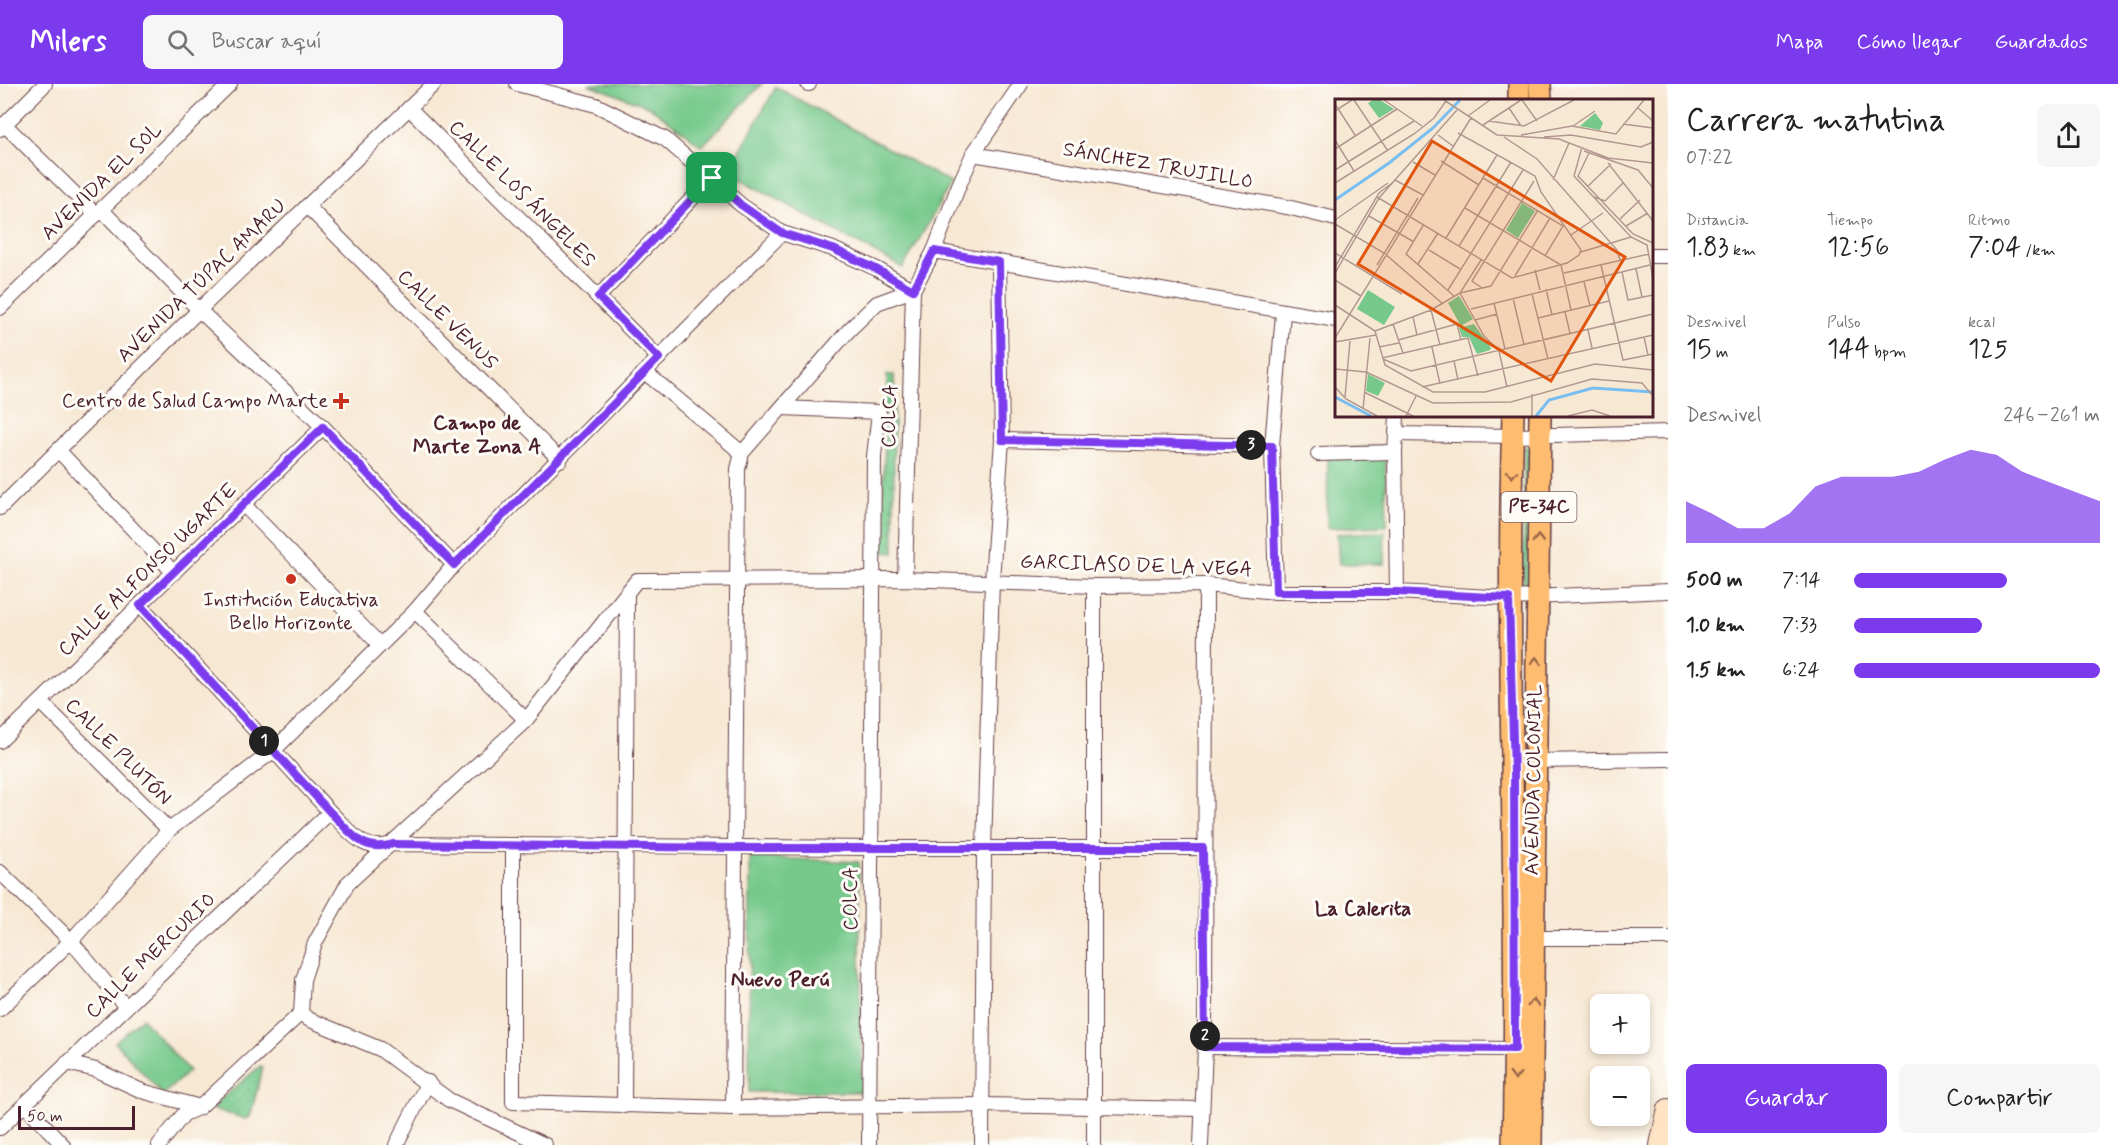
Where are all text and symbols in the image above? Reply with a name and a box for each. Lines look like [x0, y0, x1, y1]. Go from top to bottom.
search box [143, 15, 563, 69]
text: Milers [30, 24, 107, 61]
icon: search [164, 26, 197, 59]
text: Buscar aquí [212, 28, 322, 56]
text: Mapa [1776, 28, 1824, 56]
text: Cómo llegar [1857, 28, 1962, 56]
text: Guardados [1995, 28, 2088, 56]
inset map [1335, 99, 1653, 417]
text: Carrera matutina [1686, 99, 1946, 143]
button: share [2037, 104, 2100, 167]
street label: CALLE LOS ÁNGELES [442, 114, 602, 274]
street label: AVENIDA EL SOL [36, 117, 169, 247]
street label: SÁNCHEZ TRUJILLO [1061, 136, 1255, 196]
text: 07:22 [1686, 144, 1733, 171]
pin [686, 152, 737, 203]
icon: arrive [695, 161, 728, 194]
street label: AVENIDA TÚPAC AMARU [112, 193, 292, 369]
text: Distancia [1686, 210, 1748, 231]
text: Tiempo [1827, 210, 1873, 231]
text: Ritmo [1968, 210, 2010, 231]
text: 1.83 [1686, 231, 1729, 265]
text: 12:56 [1827, 231, 1889, 265]
text: 7:04 [1968, 231, 2021, 265]
text: km [1729, 240, 1756, 261]
text: /km [2021, 240, 2056, 261]
street label: CALLE VENUS [391, 264, 503, 376]
text: Desnivel [1686, 312, 1746, 333]
text: Pulso [1827, 312, 1861, 333]
text: kcal [1968, 312, 1995, 333]
text: 15 [1686, 333, 1711, 367]
text: 144 [1827, 333, 1870, 367]
text: 125 [1968, 333, 2008, 367]
text: m [1711, 342, 1729, 363]
text: bpm [1870, 342, 1906, 363]
street label: COLCA [875, 384, 905, 448]
place label: Centro de Salud Campo Marte [62, 388, 328, 415]
marker: Centro de Salud Campo Marte [332, 392, 350, 410]
text: Desnivel [1686, 402, 1761, 429]
text: 246–261 m [2003, 402, 2100, 429]
district label: Campo de Marte Zona A [413, 409, 541, 461]
pin: 3 [1236, 430, 1266, 460]
text: 3 [1247, 434, 1255, 455]
one-way arrow [1505, 469, 1518, 478]
street label: CALLE ALFONSO UGARTE [53, 477, 243, 663]
road number: PE-34C [1502, 492, 1576, 522]
one-way arrow [1532, 535, 1544, 544]
street label: GARCILASO DE LA VEGA [1020, 548, 1252, 584]
text: 500 m [1686, 567, 1743, 594]
text: 7:14 [1782, 567, 1821, 594]
marker: Institución Educativa Bello Horizonte [284, 572, 298, 586]
place label: Institución Educativa Bello Horizonte [203, 587, 379, 637]
text: 1.0 km [1686, 612, 1745, 639]
text: 7:33 [1782, 612, 1817, 639]
one-way arrow [1530, 656, 1542, 665]
text: 1.5 km [1686, 657, 1746, 684]
text: 6:24 [1782, 657, 1820, 684]
street label: AVENIDA COLONIAL [1519, 684, 1549, 876]
street label: CALLE PLUTÓN [59, 693, 177, 811]
pin: 1 [249, 726, 279, 756]
text: 1 [260, 730, 268, 751]
street label: COLCA [838, 867, 865, 931]
street label: CALLE MERCURIO [80, 887, 222, 1025]
district label: La Calerita [1315, 895, 1411, 923]
district label: Nuevo Perú [731, 966, 830, 994]
map controls [1590, 994, 1650, 1126]
button: + [1590, 994, 1650, 1054]
one-way arrow [1527, 998, 1539, 1007]
pin: 2 [1190, 1021, 1220, 1051]
text: 2 [1201, 1025, 1209, 1046]
button: Guardar [1686, 1064, 1887, 1133]
button: Compartir [1899, 1064, 2100, 1133]
button: − [1590, 1066, 1650, 1126]
one-way arrow [1508, 1072, 1521, 1081]
scale bar [18, 1103, 135, 1130]
text: 50 m [27, 1106, 63, 1127]

